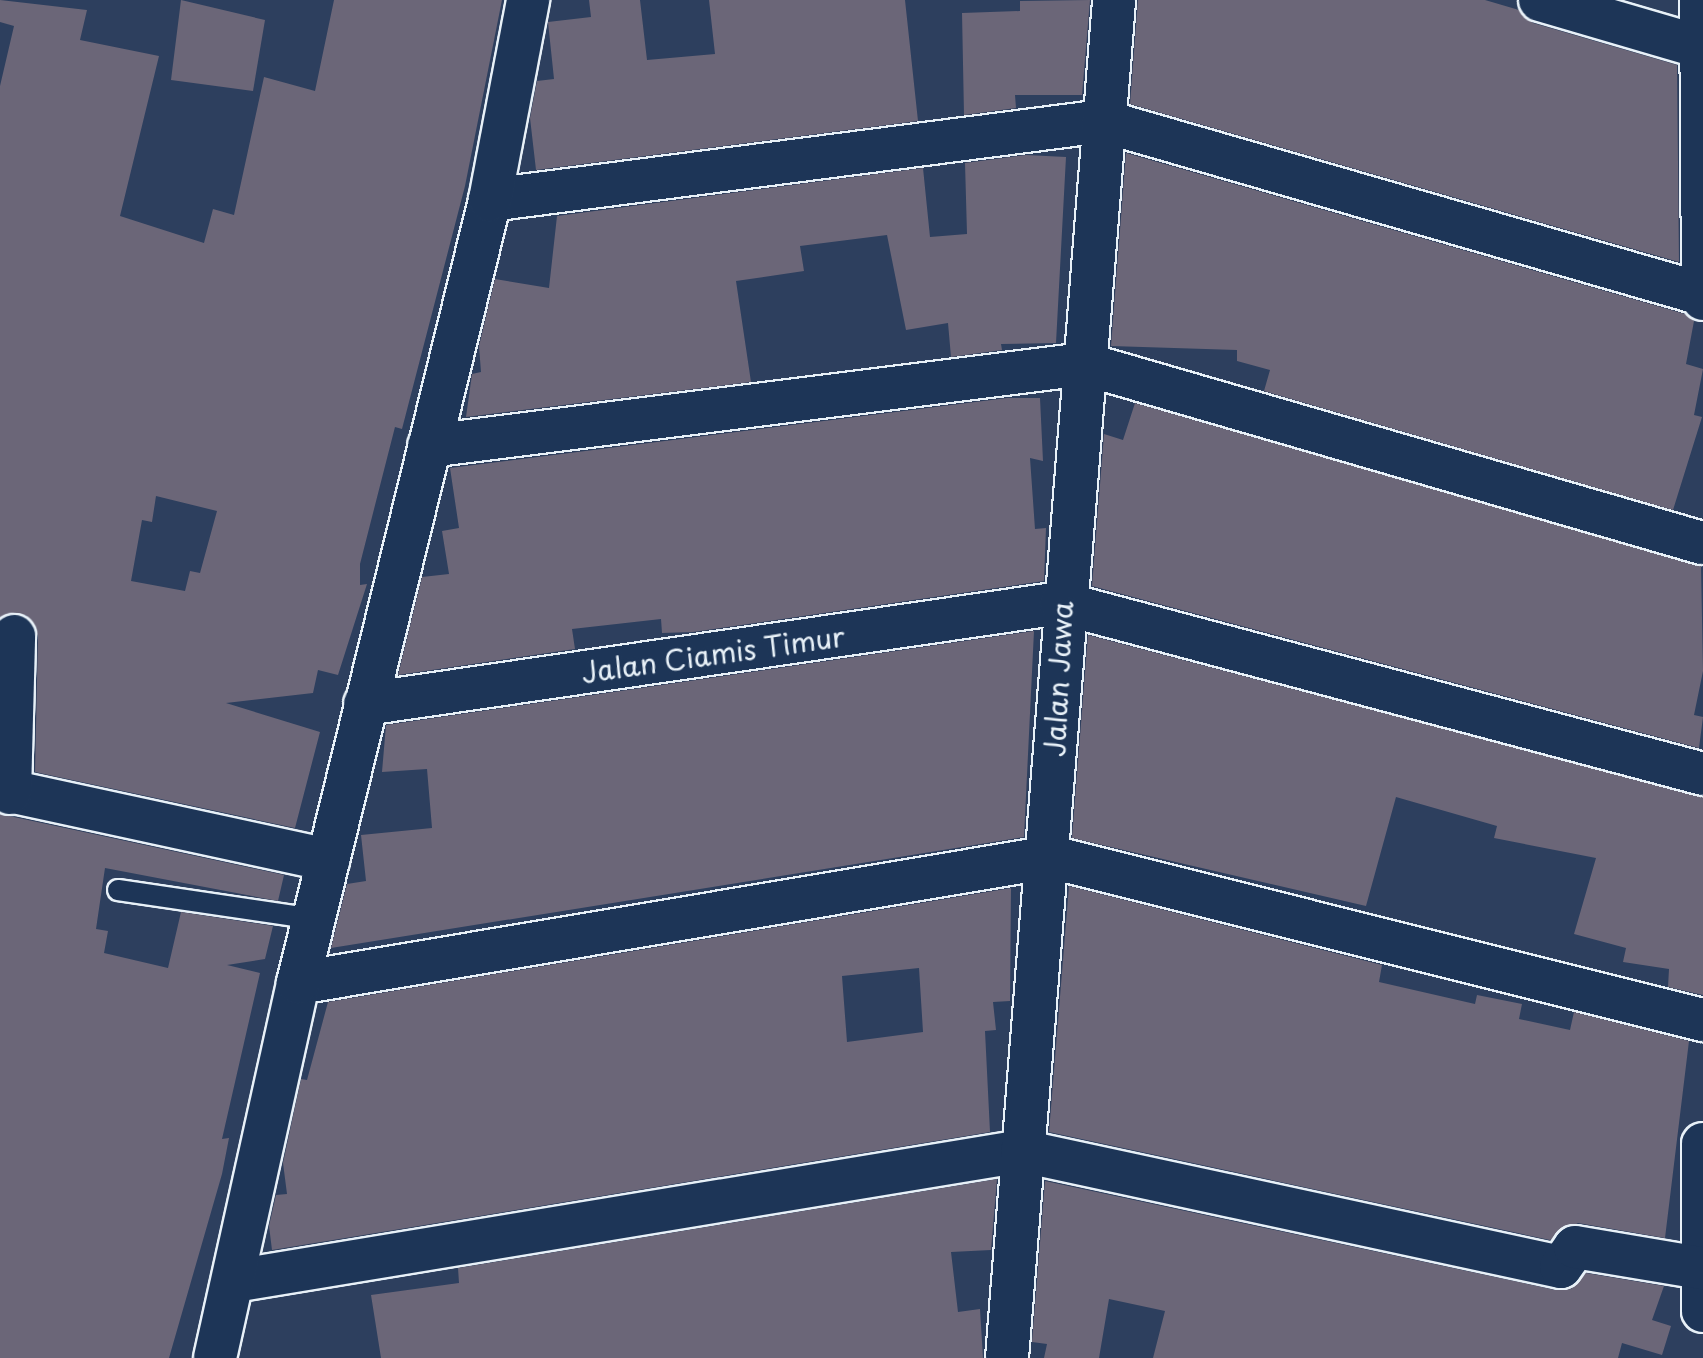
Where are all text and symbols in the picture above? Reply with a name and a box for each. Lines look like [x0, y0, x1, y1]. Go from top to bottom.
street label: Jalan Jawa [1037, 600, 1079, 758]
street label: Jalan Ciamis Timur [578, 619, 848, 689]

